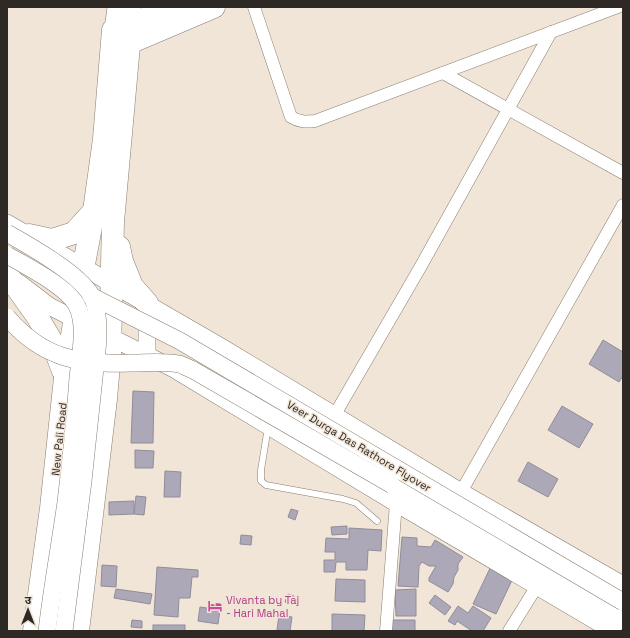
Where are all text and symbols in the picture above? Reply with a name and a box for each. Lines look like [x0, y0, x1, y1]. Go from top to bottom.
street label: Veer Durga Das Rathore Flyover [284, 397, 434, 495]
street label: New Pali Road [48, 402, 70, 476]
north arrow [8, 590, 48, 630]
text: उ [25, 593, 32, 607]
place label: Vivanta by Taj - Hari Mahal [226, 593, 300, 620]
hotel icon: Vivanta by Taj - Hari Mahal [207, 598, 223, 614]

